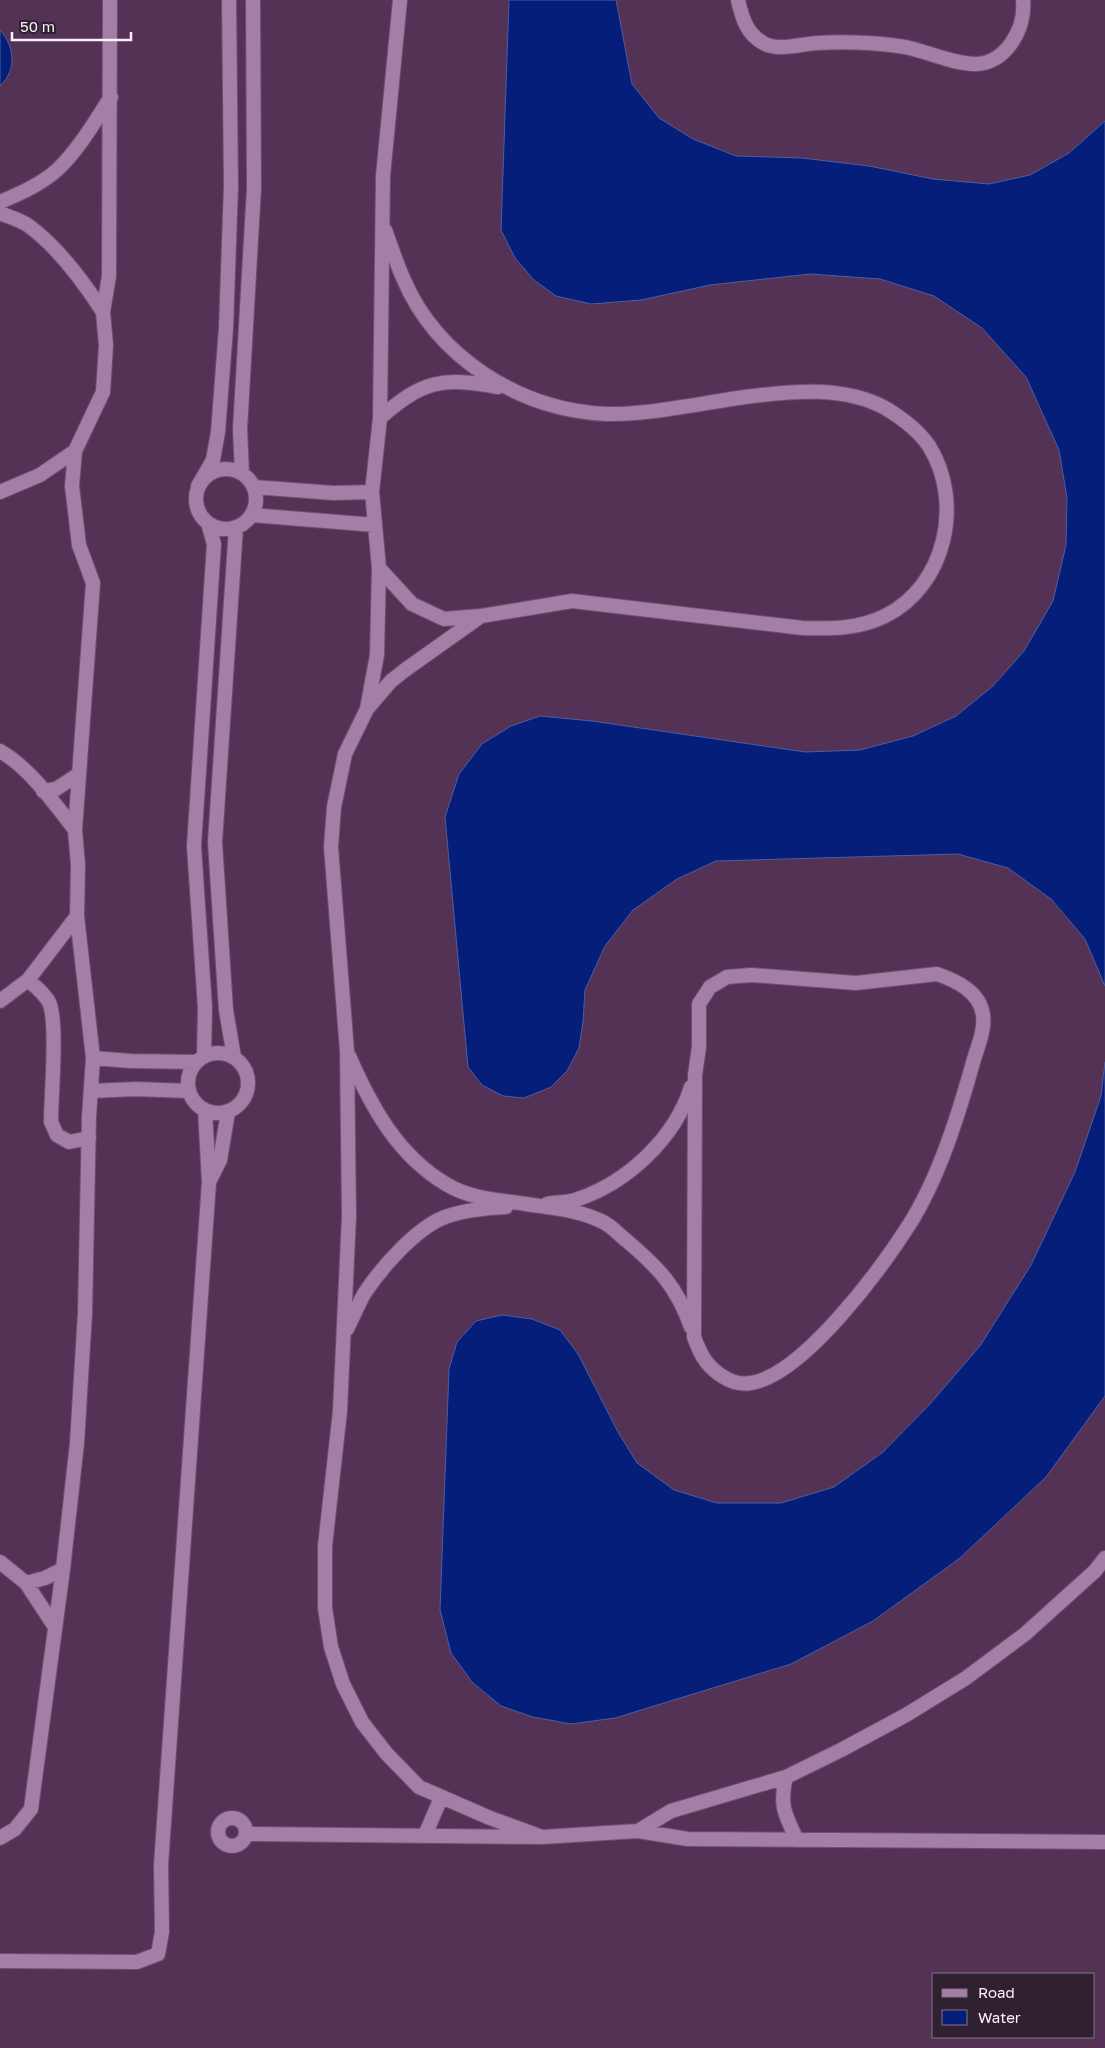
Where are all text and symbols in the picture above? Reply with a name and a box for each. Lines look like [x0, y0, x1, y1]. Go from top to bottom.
scale bar [12, 10, 131, 42]
text: 50 m [20, 17, 55, 35]
legend [932, 1973, 1095, 2038]
text: Road [978, 1983, 1015, 2001]
text: Water [978, 2008, 1021, 2026]

